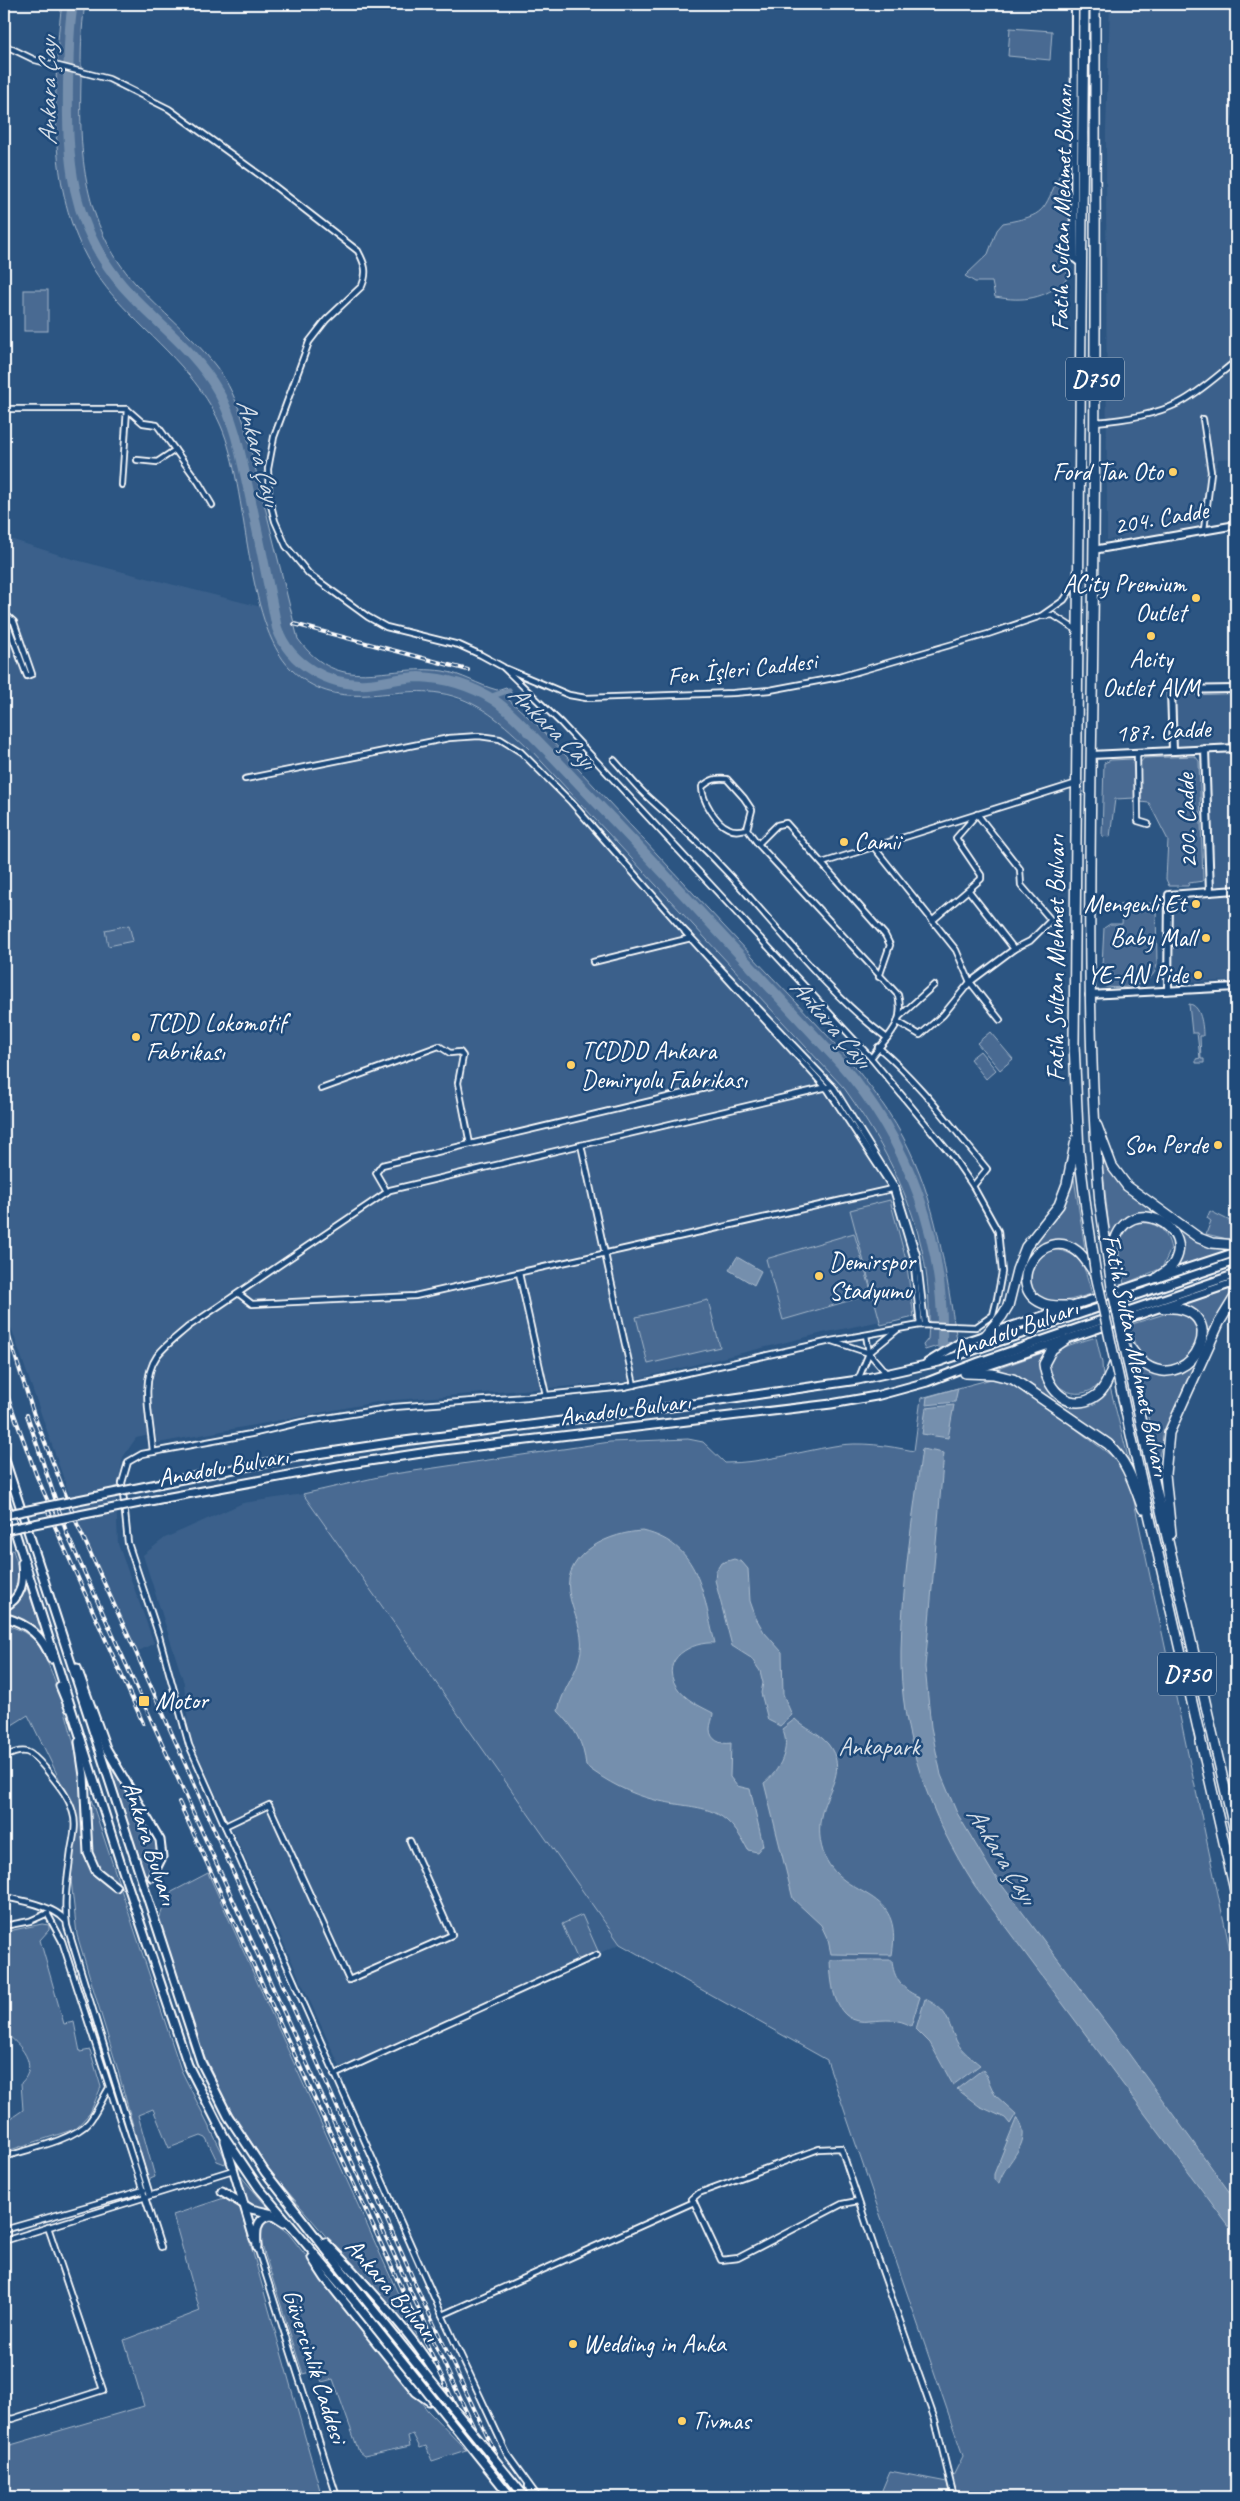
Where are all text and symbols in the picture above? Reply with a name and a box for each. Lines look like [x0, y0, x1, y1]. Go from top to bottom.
water label: Ankara Çayı [31, 34, 64, 145]
street label: Fatih Sultan Mehmet Bulvarı [1044, 83, 1080, 331]
road number: D750 [1066, 358, 1124, 400]
water label: Ankara Çayı [229, 395, 290, 512]
place label: Ford Tan Oto [1052, 456, 1164, 488]
marker: Ford Tan Oto [1167, 466, 1179, 478]
street label: 204. Cadde [1111, 494, 1213, 542]
place label: ACity Premium Outlet [1063, 568, 1190, 629]
marker: ACity Premium Outlet [1190, 592, 1202, 604]
marker: Acity Outlet AVM [1145, 630, 1157, 642]
place label: Acity Outlet AVM [1102, 643, 1202, 704]
street label: Fen İşleri Caddesi [666, 645, 822, 693]
water label: Ankara Çayı [502, 677, 605, 779]
street label: 187. Cadde [1115, 712, 1213, 749]
street label: 200. Cadde [1169, 771, 1205, 869]
place label: Camii [854, 826, 903, 858]
street label: Fatih Sultan Mehmet Bulvarı [1040, 833, 1072, 1081]
marker: Camii [838, 836, 850, 848]
place label: Mengenli Et [1084, 888, 1189, 920]
marker: Mengenli Et [1190, 898, 1202, 910]
place label: Baby Mall [1110, 922, 1201, 954]
marker: Baby Mall [1200, 932, 1212, 944]
place label: YE-AN Pide [1087, 959, 1190, 991]
marker: YE-AN Pide [1192, 969, 1204, 981]
water label: Ankara Çayı [783, 971, 881, 1077]
place label: TCDD Lokomotif Fabrikası [146, 1007, 291, 1068]
marker: TCDD Lokomotif Fabrikası [130, 1031, 142, 1043]
place label: TCDDD Ankara Demiryolu Fabrikası [581, 1035, 748, 1096]
marker: TCDDD Ankara Demiryolu Fabrikası [565, 1059, 577, 1071]
place label: Son Perde [1124, 1129, 1210, 1161]
marker: Son Perde [1212, 1139, 1224, 1151]
street label: Fatih Sultan Mehmet Bulvarı [1095, 1231, 1178, 1480]
place label: Demirspor Stadyumu [829, 1246, 917, 1307]
marker: Demirspor Stadyumu [813, 1270, 825, 1282]
street label: Anadolu Bulvarı [948, 1291, 1083, 1366]
street label: Anadolu Bulvarı [558, 1385, 693, 1433]
street label: Anadolu Bulvarı [156, 1440, 292, 1494]
road number: D750 [1158, 1652, 1216, 1696]
place label: Motor [155, 1685, 210, 1717]
marker: Motor [137, 1694, 151, 1708]
park label: Ankapark [838, 1731, 921, 1763]
street label: Ankara Bulvarı [115, 1777, 185, 1910]
water label: Ankara Çayı [959, 1800, 1046, 1912]
street label: Ankara Bulvarı [338, 2231, 447, 2350]
street label: Güvercinlik Caddesi [275, 2285, 356, 2450]
place label: Wedding in Anka [583, 2328, 728, 2360]
marker: Wedding in Anka [567, 2338, 579, 2350]
place label: Tivmas [692, 2405, 753, 2437]
marker: Tivmas [676, 2415, 688, 2427]

